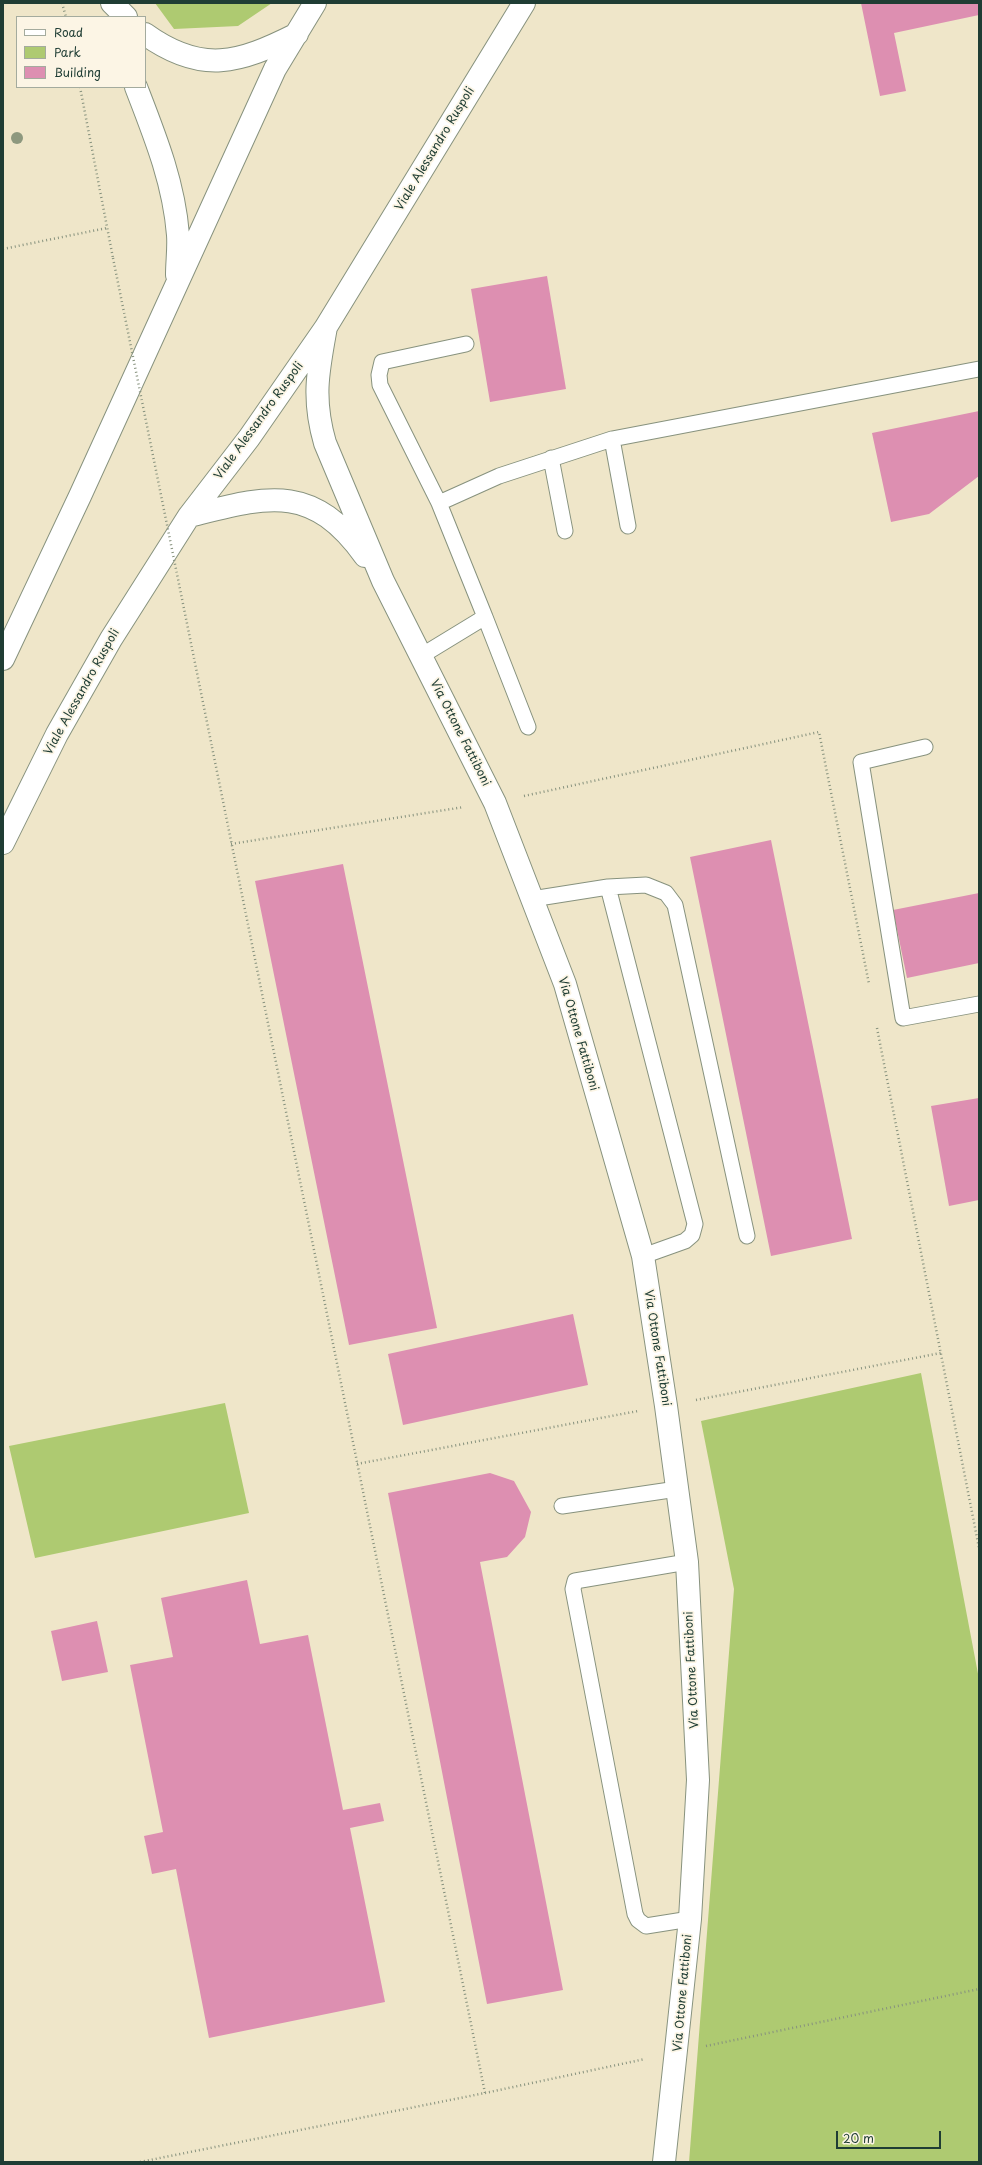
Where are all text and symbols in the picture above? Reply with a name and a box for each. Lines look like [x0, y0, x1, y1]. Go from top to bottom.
legend [16, 16, 146, 88]
text: Road [54, 23, 83, 41]
text: Park [54, 43, 81, 61]
text: Building [54, 63, 101, 81]
street label: Viale Alessandro Ruspoli [392, 84, 478, 214]
street label: Viale Alessandro Ruspoli [211, 359, 307, 483]
street label: Viale Alessandro Ruspoli [41, 626, 123, 758]
street label: Via Ottone Fattiboni [427, 677, 493, 789]
street label: Via Ottone Fattiboni [555, 975, 601, 1093]
street label: Via Ottone Fattiboni [641, 1289, 673, 1407]
street label: Via Ottone Fattiboni [682, 1611, 702, 1729]
street label: Via Ottone Fattiboni [671, 1934, 695, 2052]
scale bar [838, 2123, 943, 2149]
text: 20 m [843, 2129, 874, 2147]

